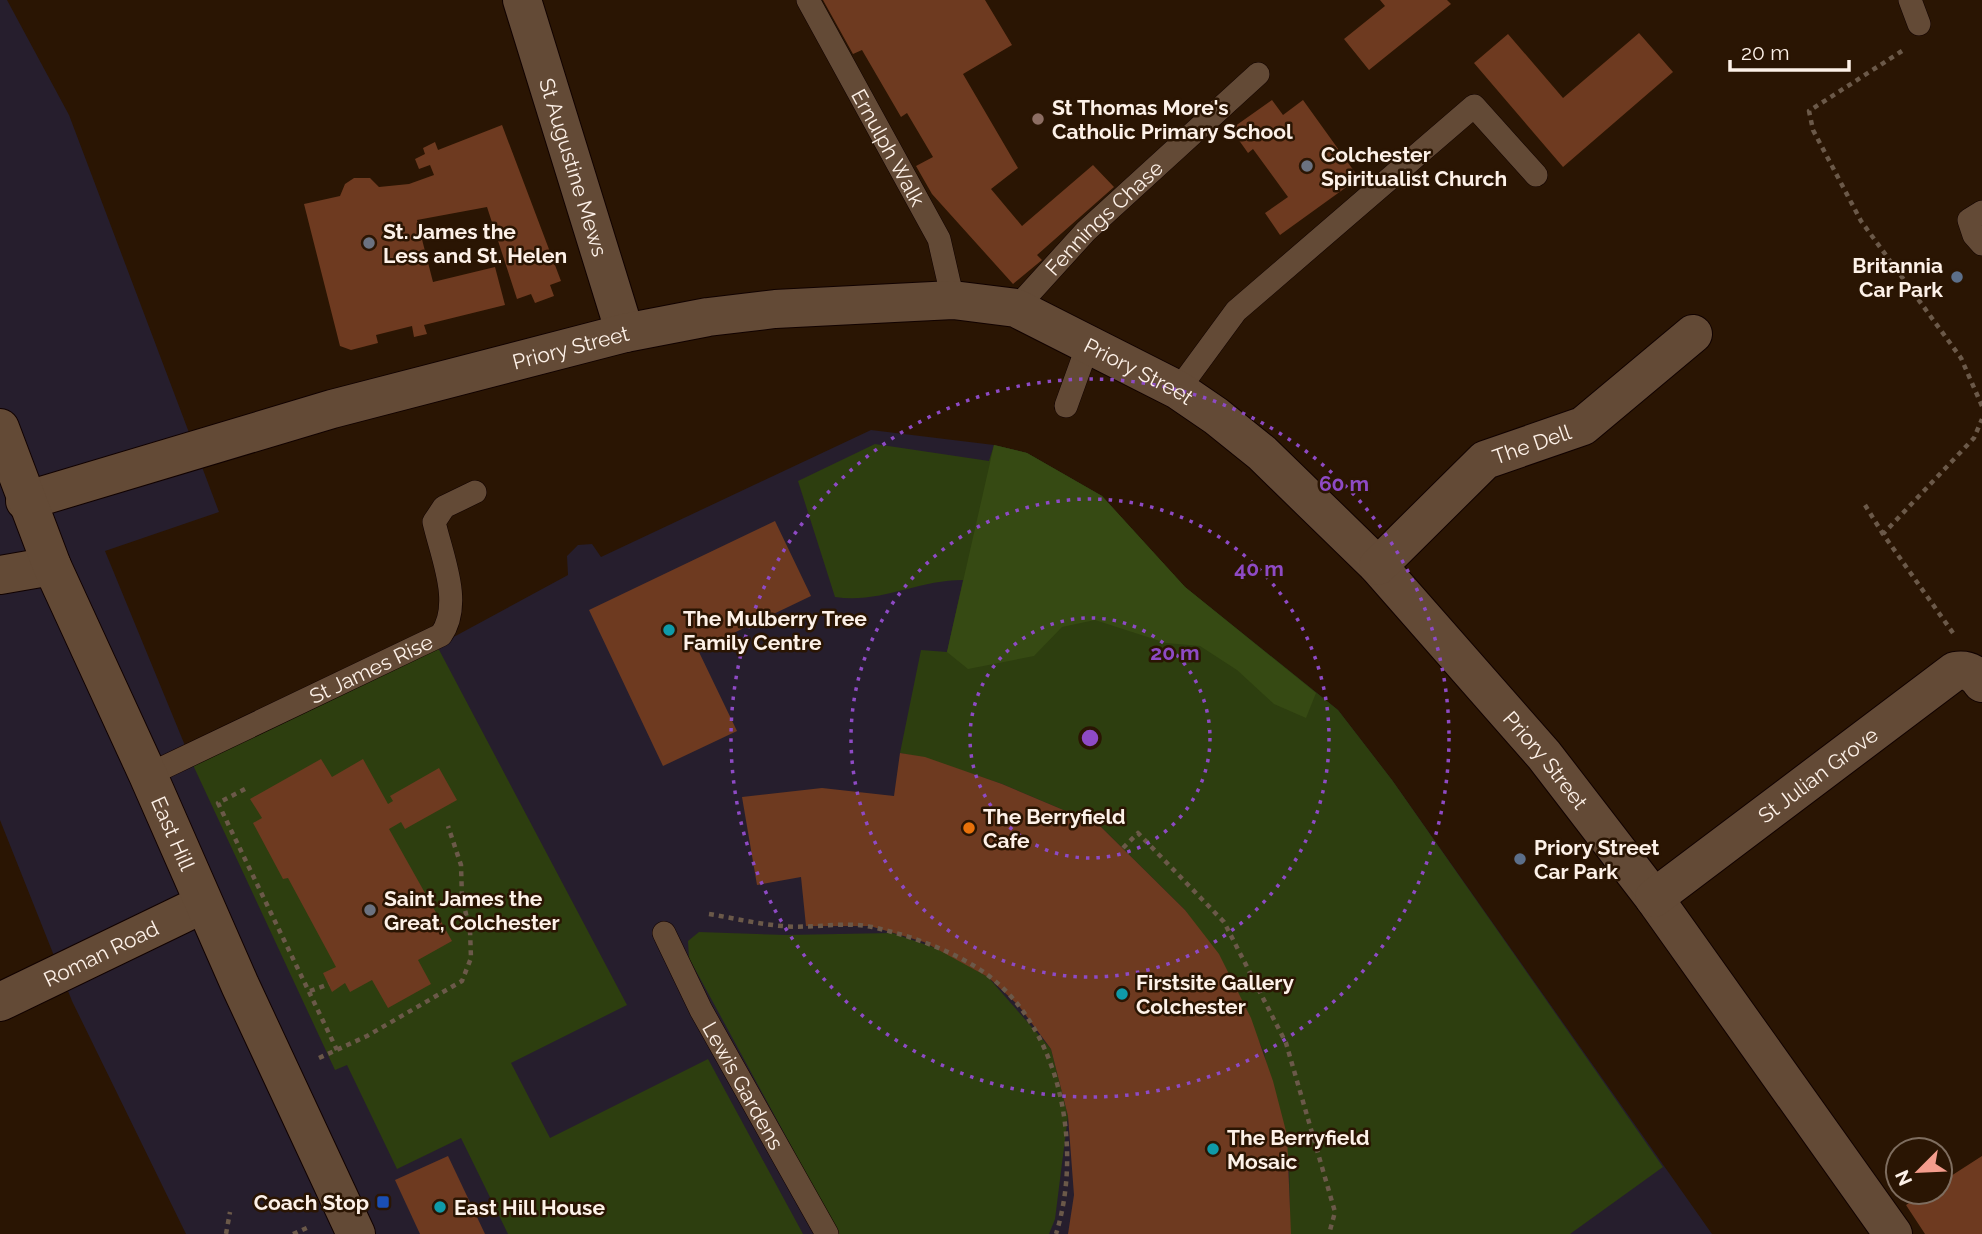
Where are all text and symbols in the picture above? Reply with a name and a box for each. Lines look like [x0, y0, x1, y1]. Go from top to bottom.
scale bar [1730, 28, 1849, 72]
text: 20 m [1741, 40, 1789, 65]
street label: St Augustine Mews [534, 75, 613, 259]
street label: Ernulph Walk [847, 85, 931, 210]
place label: St Thomas More's Catholic Primary School [1052, 95, 1293, 144]
marker: St Thomas More's Catholic Primary School [1030, 111, 1046, 127]
place label: Colchester Spiritualist Church [1321, 142, 1507, 191]
street label: Fennings Chase [1040, 155, 1168, 280]
marker: Colchester Spiritualist Church [1299, 158, 1315, 174]
place label: St. James the Less and St. Helen [383, 219, 567, 268]
marker: St. James the Less and St. Helen [361, 235, 377, 251]
place label: Britannia Car Park [1852, 253, 1943, 302]
marker: Britannia Car Park [1949, 269, 1965, 285]
street label: Priory Street [510, 320, 632, 374]
street label: Priory Street [1080, 332, 1198, 409]
street label: The Dell [1489, 419, 1575, 469]
text: 60 m [1319, 471, 1369, 496]
text: 40 m [1234, 556, 1284, 581]
place label: The Mulberry Tree Family Centre [683, 606, 867, 655]
marker: The Mulberry Tree Family Centre [661, 622, 677, 638]
street label: St James Rise [305, 628, 437, 709]
text: 20 m [1150, 640, 1200, 665]
street label: Priory Street [1498, 706, 1593, 814]
street label: St Julian Grove [1753, 721, 1883, 828]
centre of rings [1078, 726, 1102, 750]
street label: East Hill [146, 792, 201, 874]
place label: The Berryfield Cafe [983, 804, 1126, 853]
marker: The Berryfield Cafe [961, 820, 977, 836]
place label: Priory Street Car Park [1534, 835, 1659, 884]
marker: Priory Street Car Park [1512, 851, 1528, 867]
place label: Saint James the Great, Colchester [384, 886, 560, 935]
marker: Saint James the Great, Colchester [362, 902, 378, 918]
street label: Roman Road [39, 915, 162, 992]
place label: Firstsite Gallery Colchester [1136, 970, 1294, 1019]
marker: Firstsite Gallery Colchester [1114, 986, 1130, 1002]
street label: Lewis Gardens [698, 1017, 789, 1154]
place label: The Berryfield Mosaic [1227, 1125, 1370, 1174]
north arrow [1884, 1136, 1954, 1206]
marker: The Berryfield Mosaic [1205, 1141, 1221, 1157]
text: N [1890, 1167, 1916, 1189]
place label: Coach Stop [254, 1190, 369, 1215]
marker: Coach Stop [375, 1194, 391, 1210]
place label: East Hill House [454, 1195, 605, 1220]
marker: East Hill House [432, 1199, 448, 1215]

